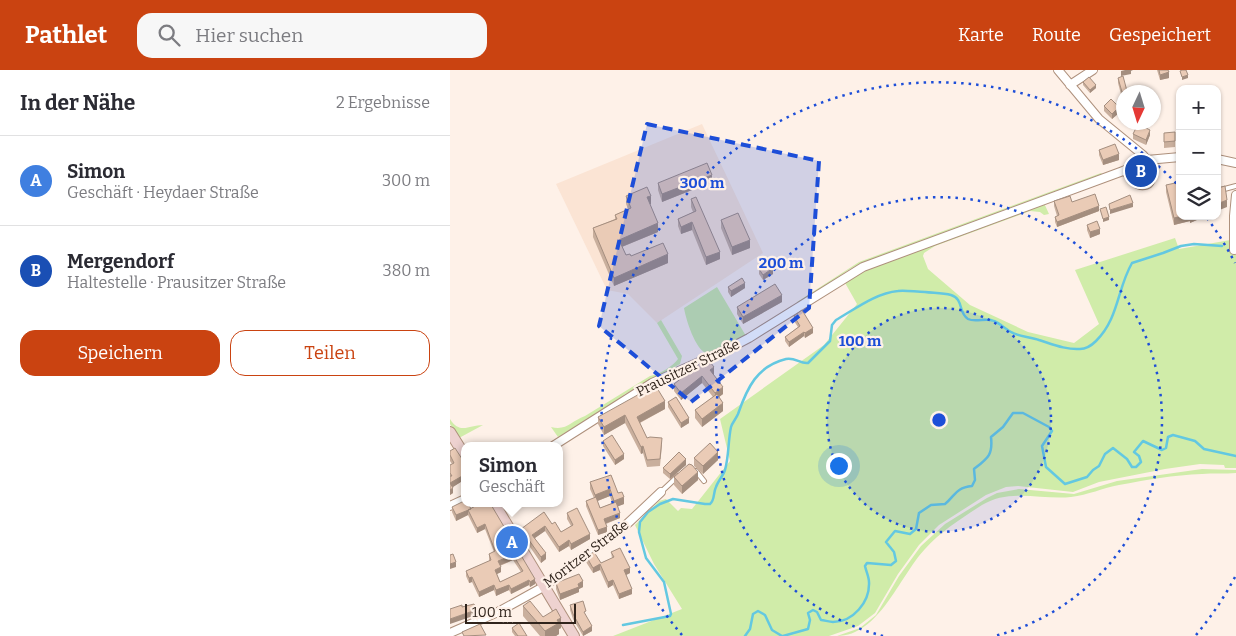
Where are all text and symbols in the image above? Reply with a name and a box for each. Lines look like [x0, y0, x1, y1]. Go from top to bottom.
search box [137, 13, 487, 58]
text: Pathlet [25, 21, 107, 49]
icon: search [155, 21, 183, 49]
text: Hier suchen [195, 24, 303, 47]
text: Karte [958, 24, 1004, 46]
text: Route [1032, 24, 1081, 46]
text: Gespeichert [1109, 24, 1211, 46]
north arrow [1116, 85, 1161, 130]
map controls [1176, 85, 1221, 220]
button: + [1176, 85, 1221, 130]
text: In der Nähe [20, 90, 135, 116]
text: 2 Ergebnisse [336, 93, 430, 112]
button: − [1176, 130, 1221, 175]
pin: B [1125, 152, 1157, 190]
text: Simon [67, 160, 125, 183]
text: A [30, 171, 42, 190]
text: 300 m [382, 171, 430, 190]
text: 300 m [680, 174, 725, 192]
button: layers [1176, 175, 1221, 220]
text: Geschäft · Heydaer Straße [67, 183, 259, 202]
text: Mergendorf [67, 250, 174, 273]
text: 200 m [759, 254, 804, 272]
text: B [31, 261, 41, 280]
text: 380 m [383, 261, 430, 280]
text: Haltestelle · Prausitzer Straße [67, 273, 286, 292]
button: Speichern [20, 330, 220, 376]
button: Teilen [230, 330, 430, 376]
text: 100 m [839, 332, 882, 350]
street label: Prausitzer Straße [634, 336, 742, 400]
centre of rings [930, 411, 948, 429]
popup [461, 442, 563, 507]
your location [826, 453, 852, 479]
text: Simon [479, 454, 537, 477]
text: Geschäft [479, 477, 545, 496]
street label: Moritzer Straße [540, 516, 632, 592]
pin: A [496, 523, 528, 561]
scale bar [465, 601, 576, 624]
text: 100 m [472, 604, 512, 621]

